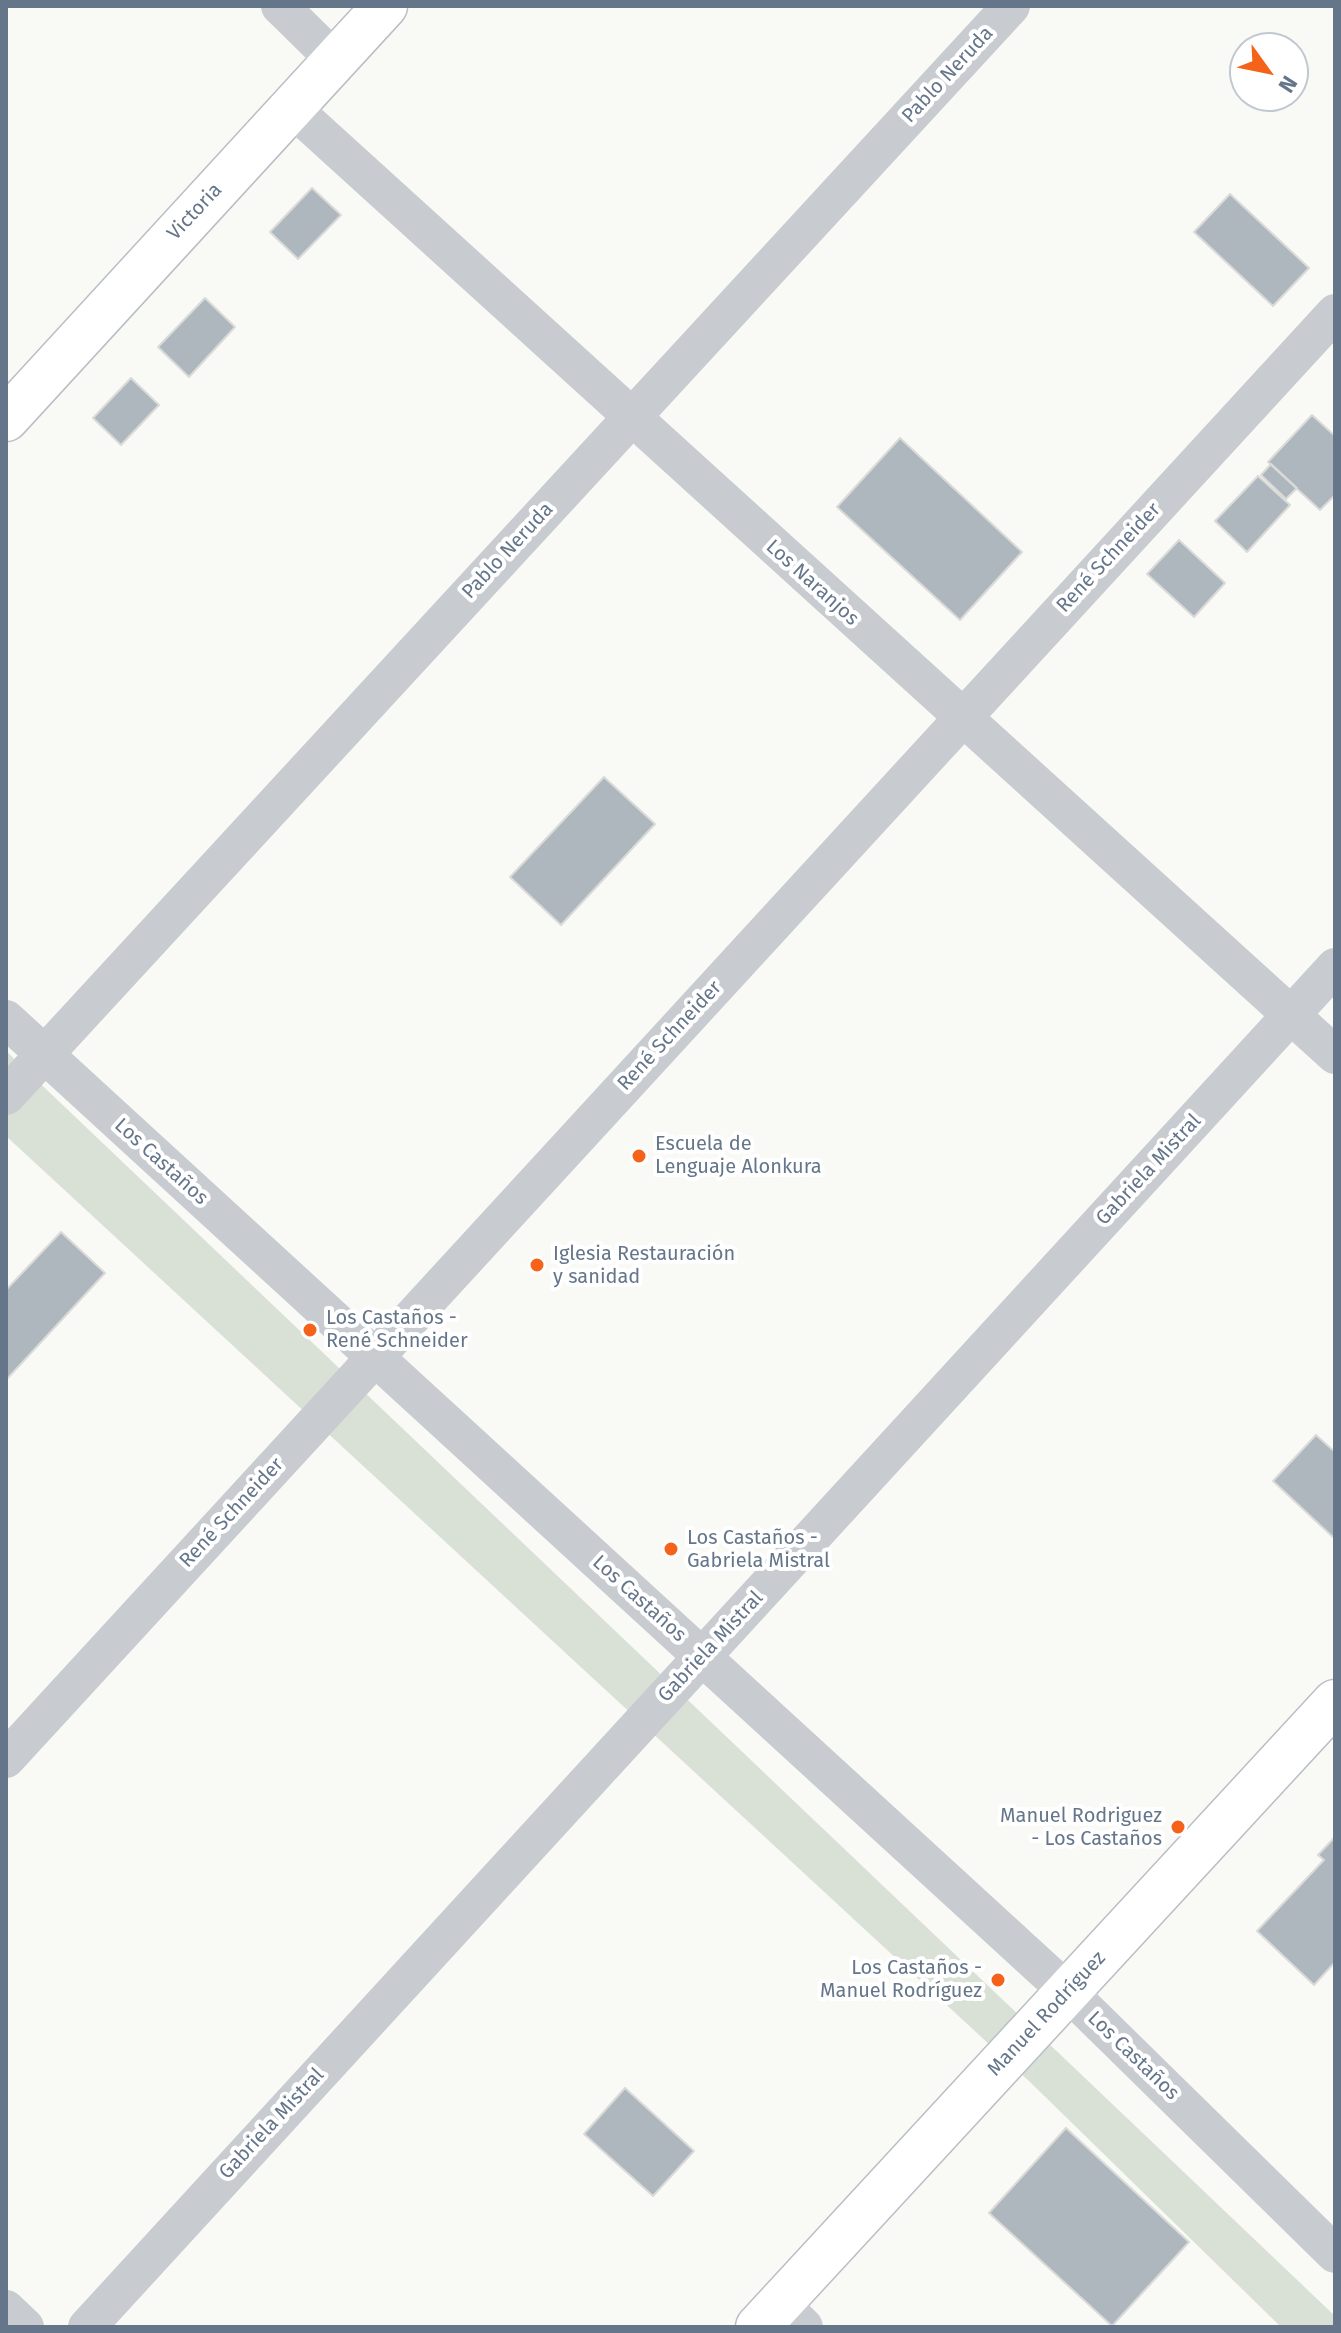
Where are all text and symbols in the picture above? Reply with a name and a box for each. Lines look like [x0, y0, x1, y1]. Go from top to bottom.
street label: Pablo Neruda [897, 22, 999, 128]
north arrow [1229, 32, 1309, 112]
text: N [1273, 71, 1303, 98]
street label: Victoria [163, 179, 227, 245]
street label: Pablo Neruda [457, 498, 559, 604]
street label: René Schneider [1052, 498, 1166, 618]
street label: Los Naranjos [761, 535, 863, 631]
street label: René Schneider [613, 976, 727, 1096]
street label: Gabriela Mistral [1091, 1110, 1207, 1230]
street label: Los Castaños [109, 1114, 213, 1210]
place label: Escuela de Lenguaje Alonkura [655, 1132, 822, 1179]
marker: Escuela de Lenguaje Alonkura [630, 1147, 648, 1165]
place label: Iglesia Restauración y sanidad [553, 1242, 735, 1289]
marker: Iglesia Restauración y sanidad [528, 1256, 546, 1274]
place label: Los Castaños - René Schneider [326, 1306, 468, 1353]
marker: Los Castaños - René Schneider [301, 1321, 319, 1339]
street label: René Schneider [175, 1453, 289, 1573]
place label: Los Castaños - Gabriela Mistral [687, 1526, 830, 1573]
marker: Los Castaños - Gabriela Mistral [662, 1540, 680, 1558]
street label: Los Castaños [587, 1551, 691, 1647]
street label: Gabriela Mistral [653, 1587, 769, 1707]
place label: Manuel Rodriguez - Los Castaños [1000, 1804, 1162, 1851]
marker: Manuel Rodriguez - Los Castaños [1169, 1818, 1187, 1836]
street label: Manuel Rodríguez [983, 1947, 1111, 2081]
place label: Los Castaños - Manuel Rodríguez [820, 1956, 982, 2003]
marker: Los Castaños - Manuel Rodríguez [989, 1971, 1007, 1989]
street label: Los Castaños [1082, 2007, 1184, 2105]
street label: Gabriela Mistral [214, 2064, 330, 2184]

